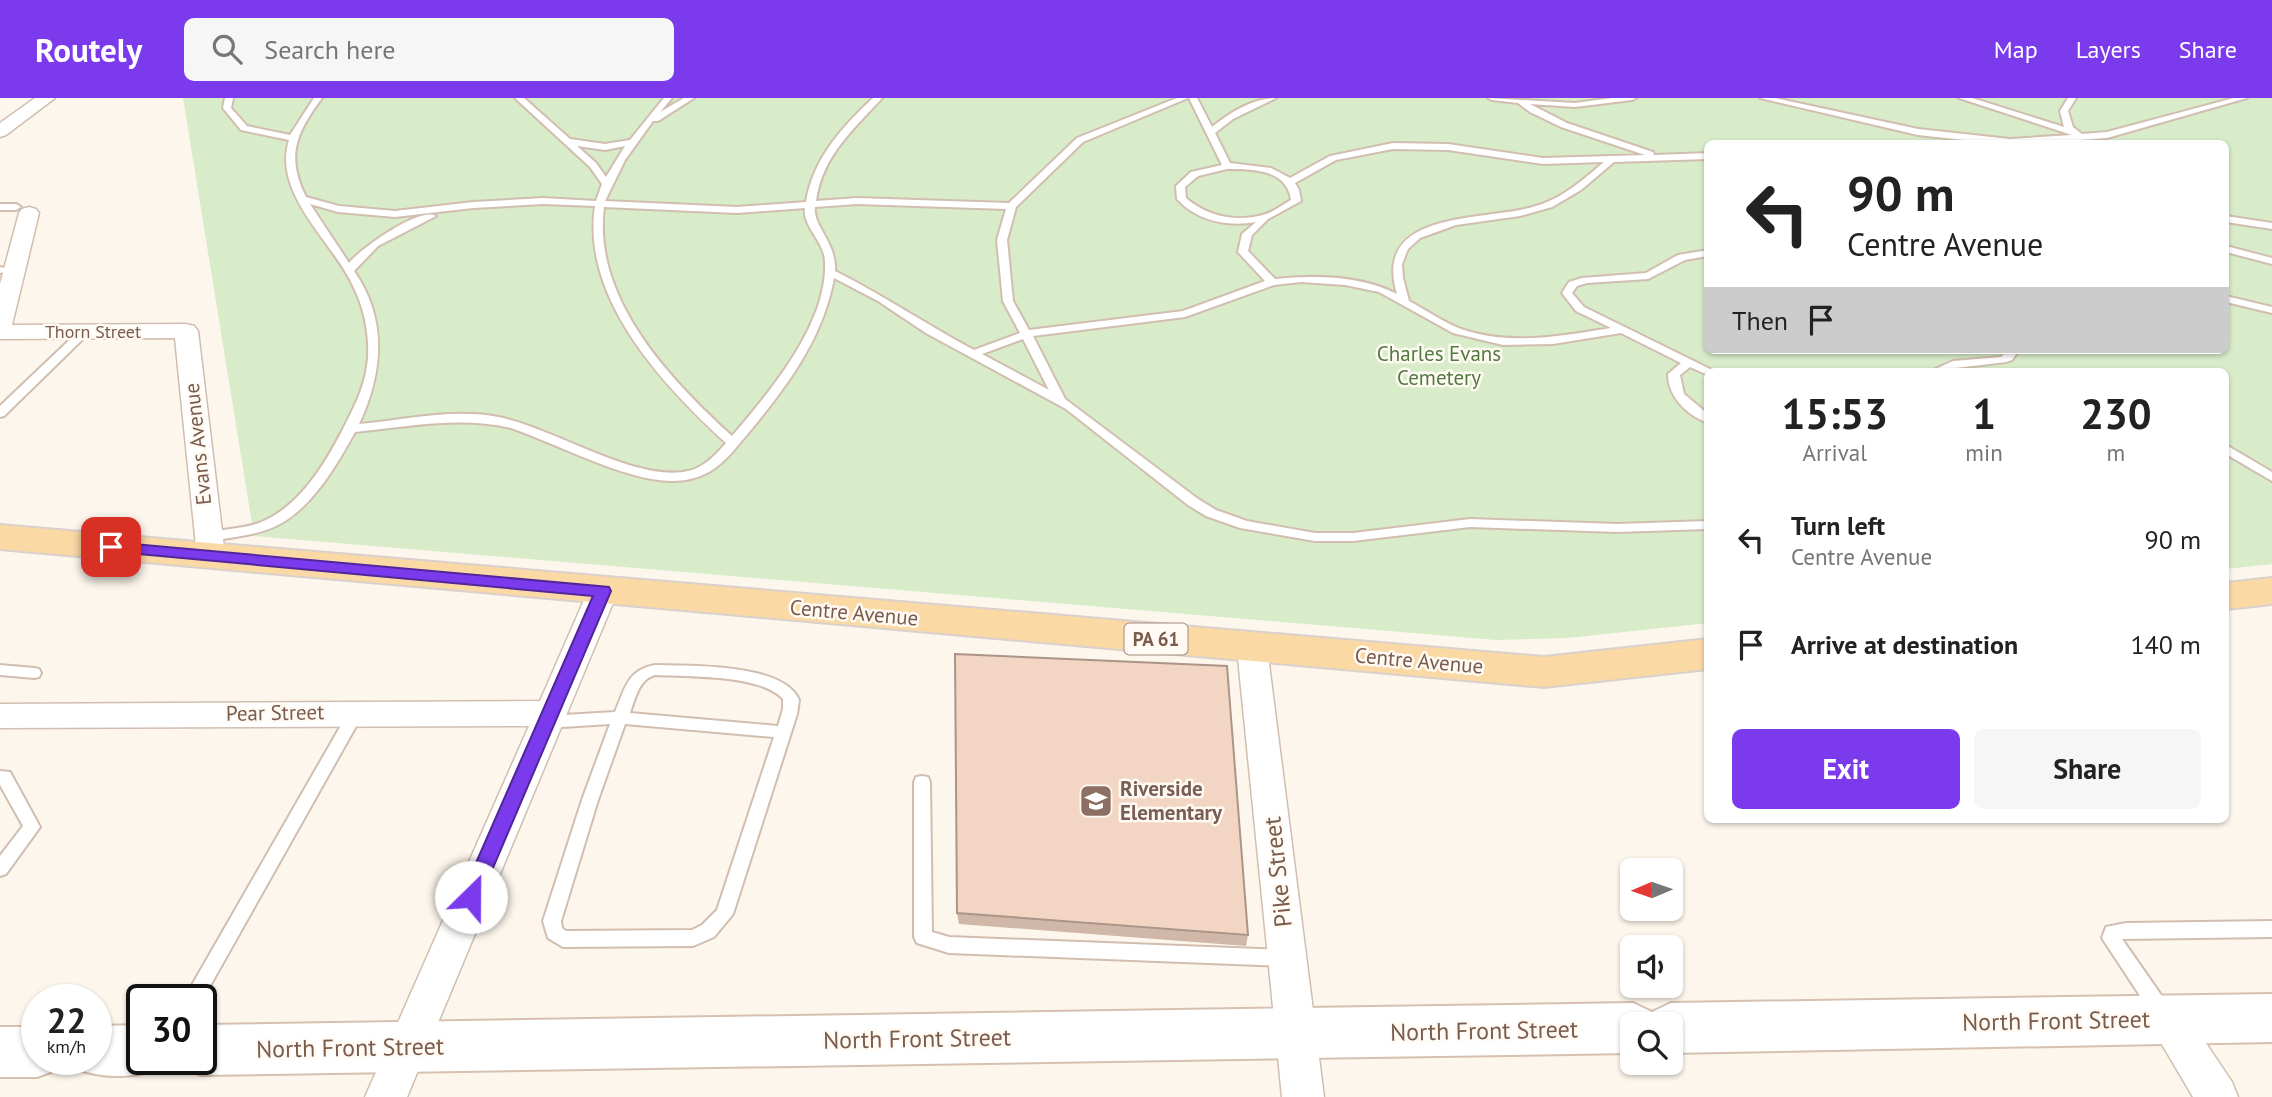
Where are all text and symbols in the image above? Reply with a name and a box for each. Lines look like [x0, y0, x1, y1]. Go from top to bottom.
search box [184, 18, 674, 81]
text: Routely [35, 28, 142, 71]
icon: search [208, 30, 246, 68]
text: Search here [264, 33, 395, 66]
text: Map [1994, 34, 2038, 65]
text: Layers [2076, 34, 2141, 65]
text: Share [2179, 34, 2237, 65]
text: 90 m [1847, 161, 1954, 225]
icon: left [1732, 168, 1823, 259]
text: Centre Avenue [1847, 223, 2043, 265]
icon: arrive [1802, 301, 1840, 339]
text: Then [1732, 304, 1788, 337]
street label: Thorn Street [45, 320, 141, 343]
park label: Charles Evans Cemetery [1377, 340, 1501, 391]
street label: Evans Avenue [178, 382, 217, 506]
text: 15:53 [1781, 386, 1888, 441]
text: 1 [1972, 386, 1996, 441]
text: 230 [2080, 386, 2152, 441]
text: Arrival [1802, 438, 1867, 467]
text: min [1965, 438, 2003, 467]
text: m [2107, 438, 2125, 467]
text: Turn left [1791, 509, 1885, 542]
pin [81, 517, 141, 577]
icon: left [1732, 521, 1770, 559]
text: 90 m [2145, 523, 2201, 556]
icon: arrive [92, 528, 130, 566]
text: Centre Avenue [1791, 542, 1932, 571]
street label: Centre Avenue [789, 593, 919, 632]
road number: PA 61 [1124, 624, 1188, 654]
icon: arrive [1732, 626, 1770, 664]
text: Arrive at destination [1791, 628, 2018, 661]
text: 140 m [2130, 628, 2201, 661]
street label: Centre Avenue [1354, 641, 1484, 680]
street label: Pear Street [226, 698, 324, 727]
button: Exit [1732, 729, 1960, 809]
button: Share [1974, 729, 2201, 809]
place label: Riverside Elementary [1120, 775, 1223, 826]
school or university icon: Riverside Elementary [1077, 782, 1115, 820]
street label: Pike Street [1256, 815, 1299, 929]
north arrow [1620, 858, 1684, 920]
map controls [1620, 858, 1683, 1075]
position arrow [434, 860, 508, 934]
button: sound [1620, 935, 1683, 998]
speed limit sign: 30 [126, 984, 217, 1075]
text: 22 [47, 997, 86, 1043]
street label: North Front Street [1962, 1003, 2150, 1038]
button: search [1620, 1012, 1683, 1075]
street label: North Front Street [1390, 1013, 1578, 1048]
street label: North Front Street [823, 1021, 1011, 1056]
street label: North Front Street [256, 1030, 444, 1065]
text: km/h [47, 1035, 86, 1058]

